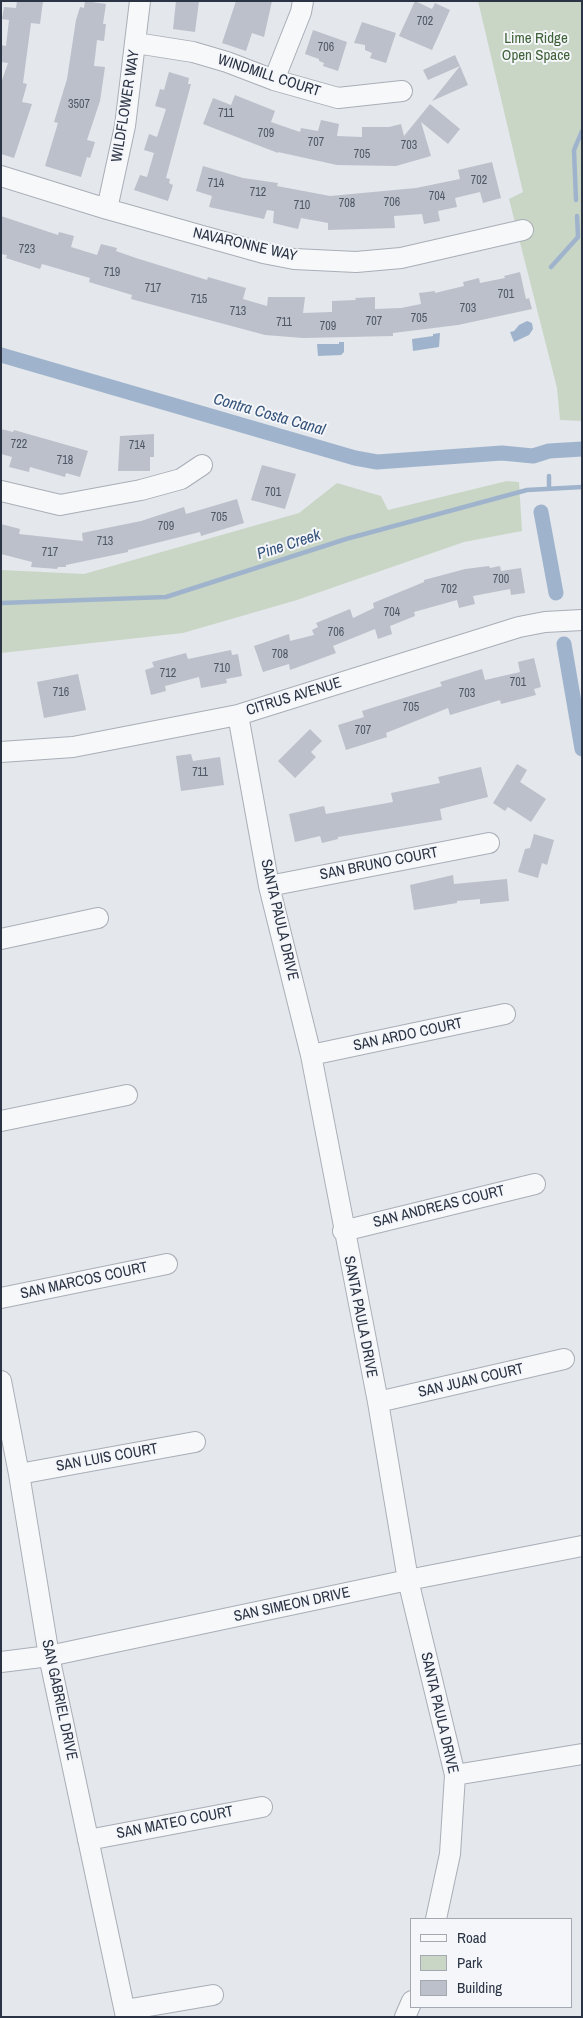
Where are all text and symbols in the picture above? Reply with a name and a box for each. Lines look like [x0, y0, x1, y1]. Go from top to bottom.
house number: 702 [417, 15, 433, 29]
park label: Lime Ridge Open Space [502, 30, 570, 65]
house number: 706 [318, 41, 334, 55]
street label: WILDFLOWER WAY [108, 49, 144, 163]
street label: WINDMILL COURT [215, 51, 323, 101]
house number: 3507 [68, 98, 90, 112]
house number: 711 [218, 107, 234, 121]
house number: 709 [258, 127, 274, 141]
house number: 707 [308, 136, 324, 150]
house number: 703 [401, 139, 417, 153]
house number: 705 [354, 148, 370, 162]
house number: 702 [471, 174, 487, 188]
house number: 714 [208, 177, 224, 191]
house number: 712 [250, 186, 266, 200]
house number: 704 [429, 190, 445, 204]
house number: 706 [384, 196, 400, 210]
house number: 708 [339, 197, 355, 211]
house number: 710 [294, 199, 310, 213]
street label: NAVARONNE WAY [191, 224, 299, 266]
house number: 723 [19, 243, 35, 257]
house number: 719 [104, 266, 120, 280]
house number: 717 [145, 282, 161, 296]
house number: 701 [498, 288, 514, 302]
house number: 715 [191, 293, 207, 307]
house number: 703 [460, 302, 476, 316]
house number: 713 [230, 305, 246, 319]
house number: 705 [411, 312, 427, 326]
house number: 707 [366, 315, 382, 329]
house number: 711 [276, 316, 292, 330]
house number: 709 [320, 320, 336, 334]
water label: Contra Costa Canal [211, 390, 327, 440]
house number: 722 [11, 438, 27, 452]
house number: 714 [129, 439, 145, 453]
house number: 718 [57, 454, 73, 468]
house number: 701 [265, 486, 281, 500]
house number: 705 [211, 511, 227, 525]
house number: 709 [158, 520, 174, 534]
water label: Pine Creek [255, 526, 323, 564]
house number: 713 [97, 535, 113, 549]
house number: 717 [42, 546, 58, 560]
house number: 700 [493, 573, 509, 587]
house number: 702 [441, 583, 457, 597]
house number: 704 [384, 606, 400, 620]
house number: 706 [328, 626, 344, 640]
house number: 708 [272, 648, 288, 662]
house number: 710 [214, 662, 230, 676]
house number: 712 [160, 667, 176, 681]
street label: CITRUS AVENUE [244, 674, 344, 720]
house number: 701 [510, 676, 526, 690]
house number: 716 [53, 686, 69, 700]
house number: 703 [459, 687, 475, 701]
house number: 705 [403, 701, 419, 715]
house number: 707 [355, 724, 371, 738]
house number: 711 [192, 766, 208, 780]
street label: SAN BRUNO COURT [318, 844, 440, 884]
street label: SANTA PAULA DRIVE [256, 858, 302, 982]
street label: SAN ARDO COURT [352, 1015, 464, 1055]
street label: SAN ANDREAS COURT [371, 1182, 507, 1232]
street label: SANTA PAULA DRIVE [339, 1254, 381, 1380]
street label: SAN MARCOS COURT [19, 1259, 149, 1303]
street label: SAN JUAN COURT [416, 1360, 526, 1402]
street label: SAN LUIS COURT [55, 1440, 159, 1476]
street label: SAN SIMEON DRIVE [232, 1584, 352, 1626]
street label: SAN GABRIEL DRIVE [37, 1638, 81, 1762]
street label: SANTA PAULA DRIVE [416, 1651, 462, 1775]
street label: SAN MATEO COURT [115, 1803, 235, 1843]
legend [410, 1918, 573, 2008]
text: Road [457, 1927, 486, 1948]
text: Park [457, 1952, 482, 1973]
text: Building [457, 1977, 502, 1998]

